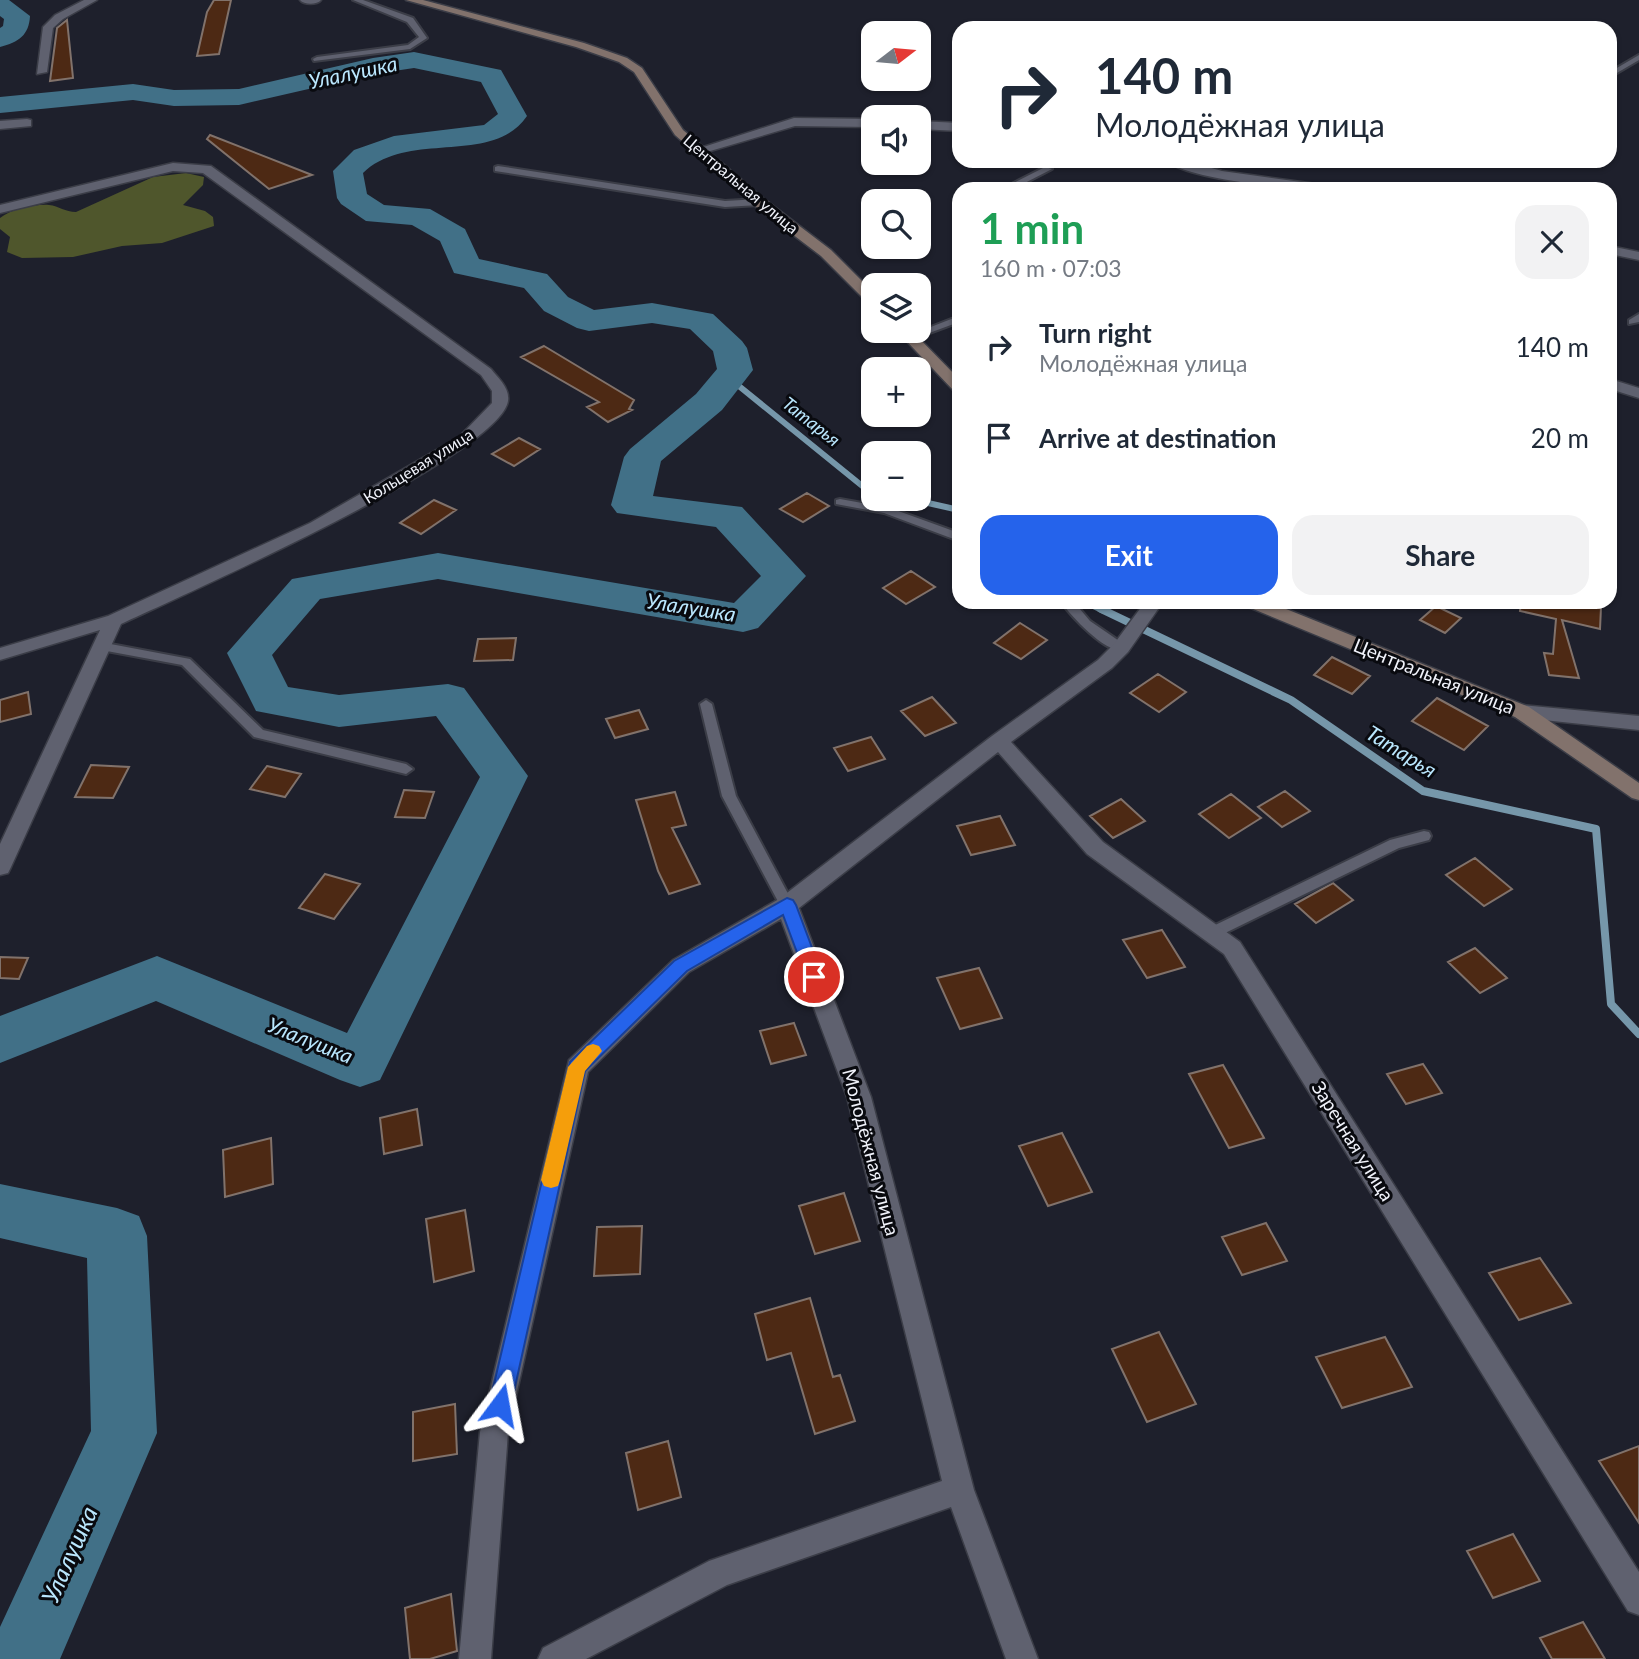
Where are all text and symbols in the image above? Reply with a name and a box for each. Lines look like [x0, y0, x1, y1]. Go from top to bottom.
north arrow [861, 21, 931, 91]
map controls [861, 21, 931, 511]
text: 140 m [1095, 46, 1233, 104]
icon: right [980, 49, 1071, 140]
water label: Улалушка [306, 50, 399, 93]
button: sound [861, 105, 931, 175]
text: Молодёжная улица [1095, 105, 1385, 144]
street label: Центральная улица [680, 130, 803, 237]
button: search [861, 189, 931, 259]
text: 1 min [980, 203, 1084, 253]
button: close [1515, 205, 1589, 279]
text: 160 m · 07:03 [980, 254, 1122, 282]
button: layers [861, 273, 931, 343]
text: Turn right [1039, 317, 1152, 349]
icon: right [980, 328, 1018, 366]
text: 140 m [1516, 331, 1589, 363]
text: Молодёжная улица [1039, 349, 1247, 377]
button: + [861, 357, 931, 427]
water label: Татарья [778, 392, 845, 450]
icon: arrive [980, 419, 1018, 457]
text: Arrive at destination [1039, 422, 1276, 454]
text: 20 m [1531, 422, 1589, 454]
street label: Кольцевая улица [359, 424, 476, 507]
button: − [861, 441, 931, 511]
button: Exit [980, 515, 1278, 595]
button: Share [1292, 515, 1589, 595]
water label: Улалушка [645, 587, 738, 626]
street label: Центральная улица [1351, 633, 1518, 718]
water label: Татарья [1362, 719, 1442, 782]
pin [784, 947, 844, 1007]
icon: arrive [795, 958, 833, 996]
water label: Улалушка [264, 1011, 357, 1068]
street label: Молодёжная улица [838, 1066, 905, 1238]
street label: Заречная улица [1307, 1077, 1399, 1205]
position arrow [463, 1368, 537, 1442]
water label: Улалушка [34, 1502, 103, 1607]

